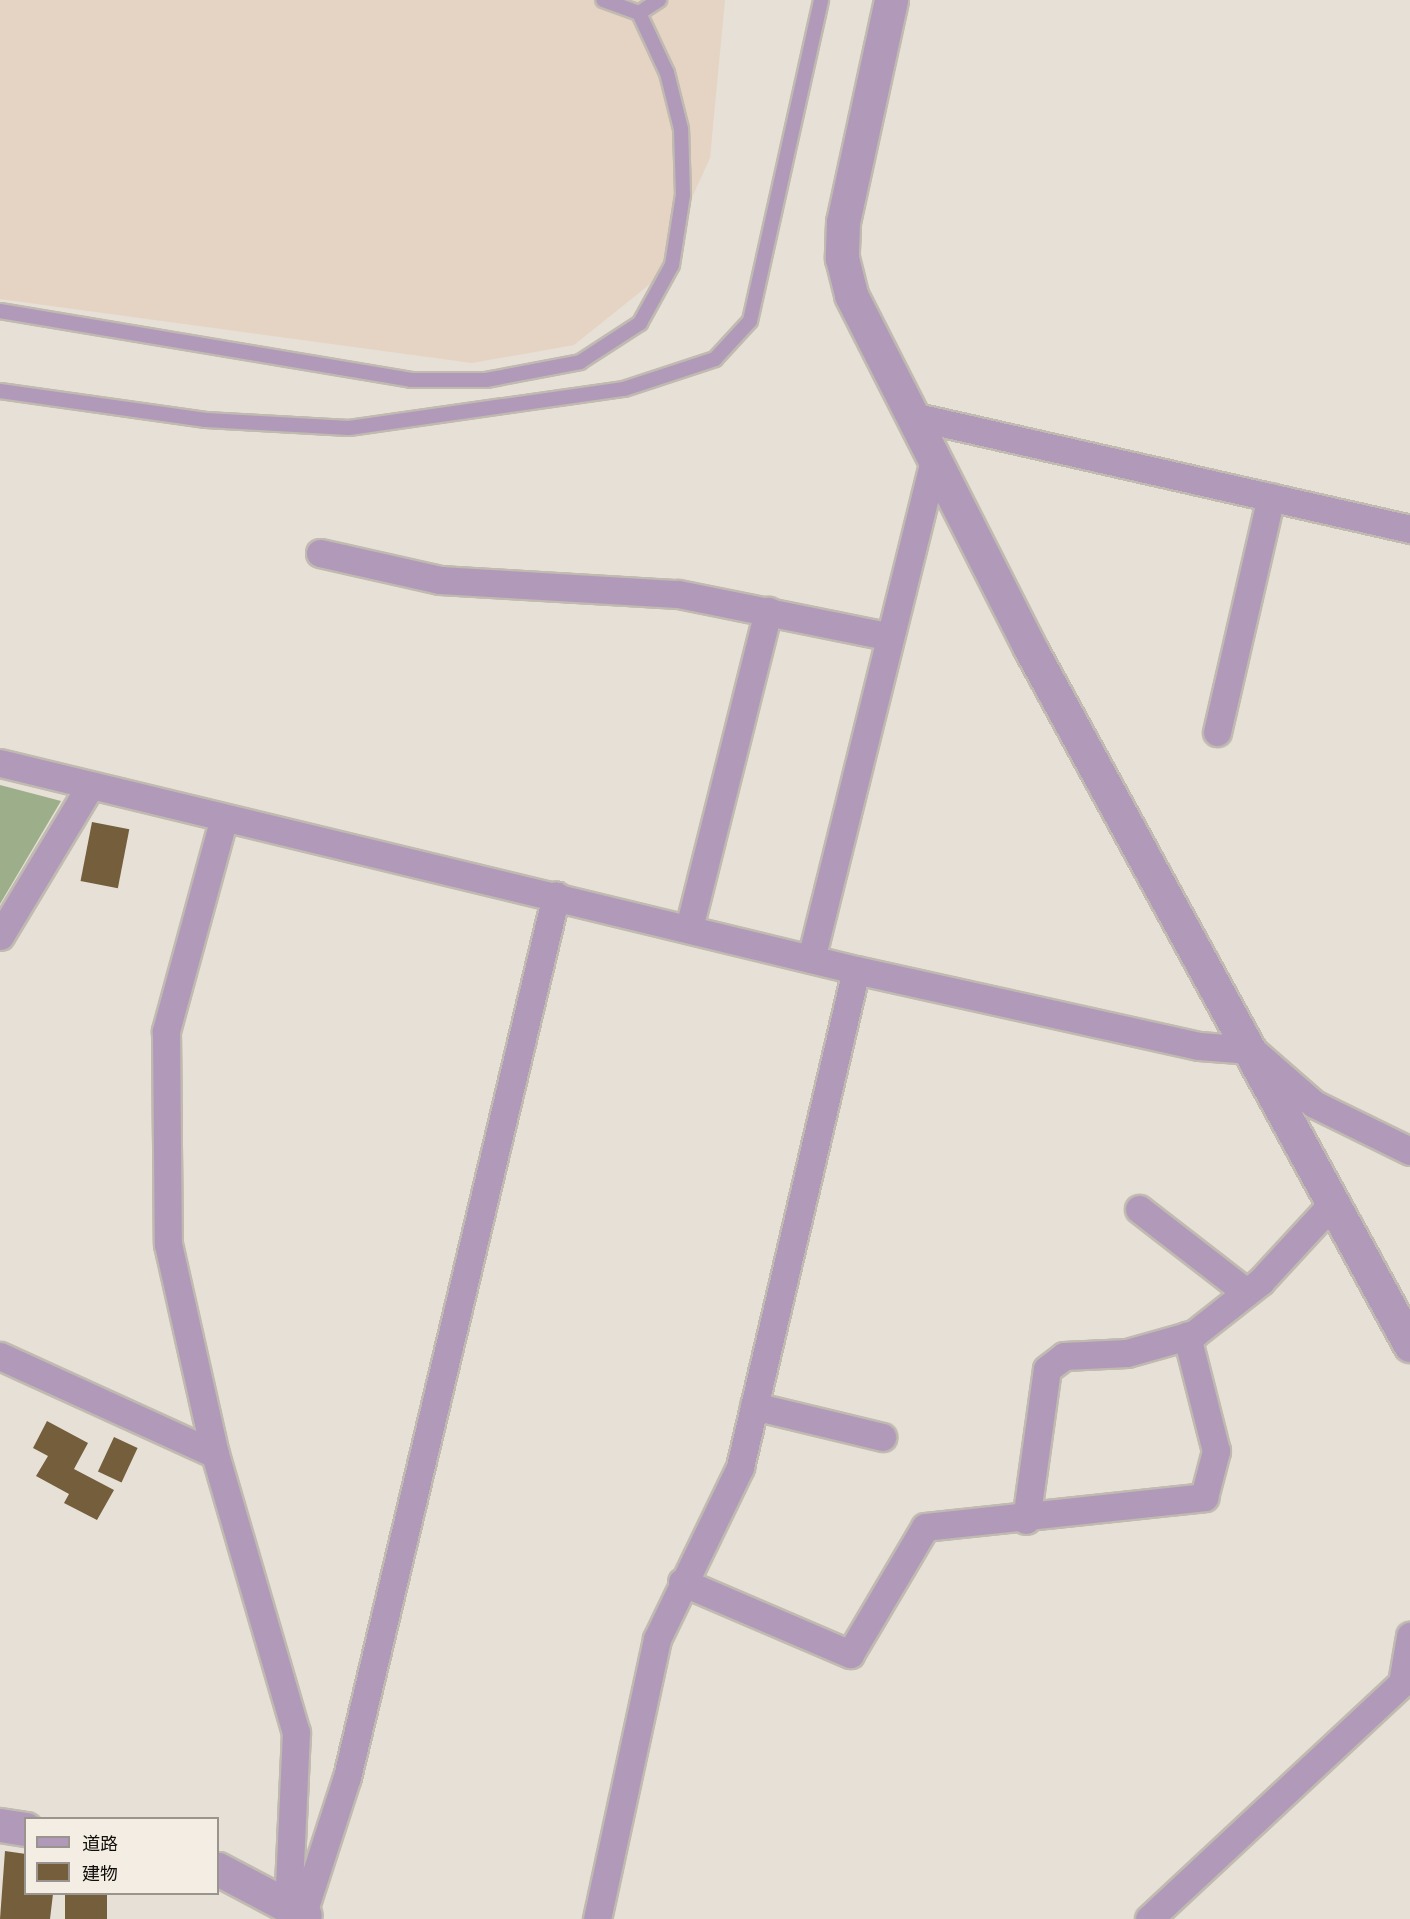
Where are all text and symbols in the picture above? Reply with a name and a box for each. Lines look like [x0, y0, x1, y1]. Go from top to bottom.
legend [24, 1817, 219, 1895]
text: 道路 [82, 1833, 118, 1855]
text: 建物 [82, 1863, 118, 1885]

